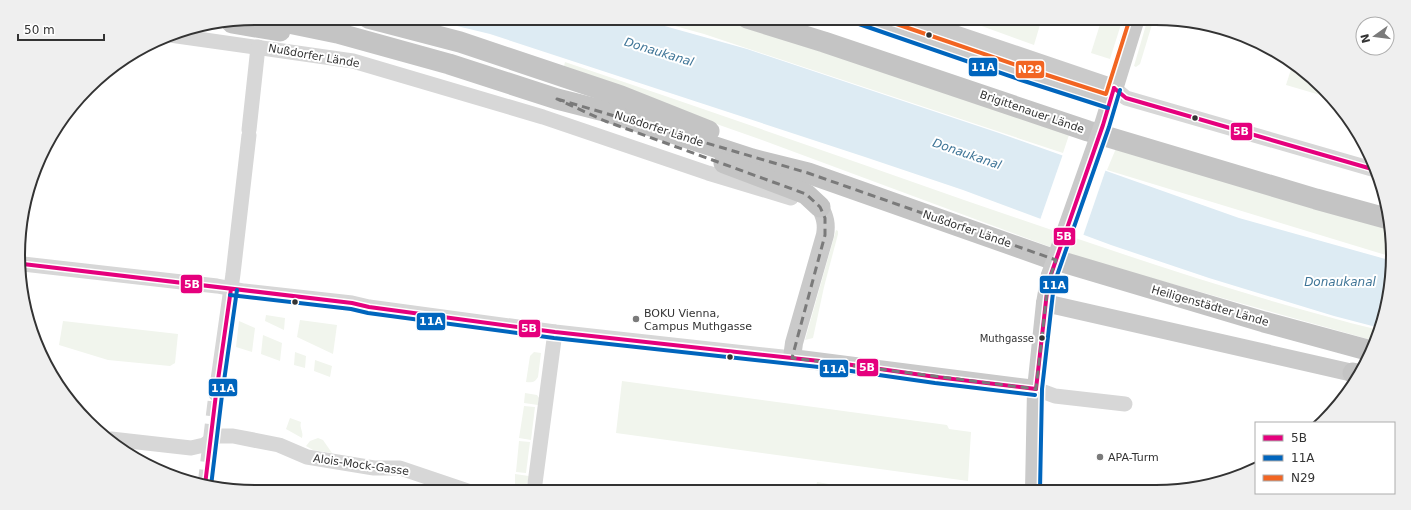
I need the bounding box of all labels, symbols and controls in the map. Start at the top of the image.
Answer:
scale bar [18,16,104,42]
north arrow [1355,16,1395,56]
text: 50 m [24,23,55,37]
unlabelled marker [924,30,934,40]
text: N [1358,32,1373,44]
water label: Donaukanal [623,35,696,69]
street label: Nußdorfer Lände [267,42,361,70]
line badge: 11A [968,57,998,77]
line badge: N29 [1015,60,1045,79]
text: 11A [971,61,995,74]
text: N29 [1018,63,1042,76]
street label: Brigittenauer Lände [978,88,1086,136]
street label: Nußdorfer Lände [613,109,705,150]
unlabelled marker [1190,113,1200,123]
line badge: 5B [1230,122,1253,141]
text: 5B [1233,125,1249,138]
water label: Donaukanal [931,136,1004,173]
street label: Nußdorfer Lände [921,208,1013,250]
line badge: 5B [1053,227,1076,246]
text: 5B [1056,230,1072,243]
line badge: 5B [180,274,203,294]
line badge: 11A [1039,275,1069,294]
water label: Donaukanal [1304,275,1377,289]
text: 5B [184,278,200,291]
text: 11A [1042,279,1066,292]
street label: Heiligenstädter Lände [1150,283,1270,329]
unlabelled marker [290,297,300,307]
place label: BOKU Vienna, Campus Muthgasse [644,307,752,333]
line badge: 11A [416,312,446,331]
marker: BOKU Vienna, Campus Muthgasse [631,314,641,324]
text: 11A [419,315,443,328]
line badge: 5B [518,319,541,338]
text: 5B [521,322,537,335]
place label: Muthgasse [980,333,1034,344]
marker: Muthgasse [1037,333,1047,343]
unlabelled marker [725,352,735,362]
line badge: 5B [856,358,879,377]
line badge: 11A [819,359,849,378]
text: 5B [859,361,875,374]
text: 11A [822,363,846,376]
line badge: 11A [208,378,238,397]
text: 11A [211,382,235,395]
legend [1255,422,1395,494]
text: 5B [1291,431,1307,445]
place label: APA-Turm [1108,451,1159,464]
text: 11A [1291,451,1315,465]
street label: Alois-Mock-Gasse [312,452,410,478]
marker: APA-Turm [1095,452,1105,462]
text: N29 [1291,471,1315,485]

